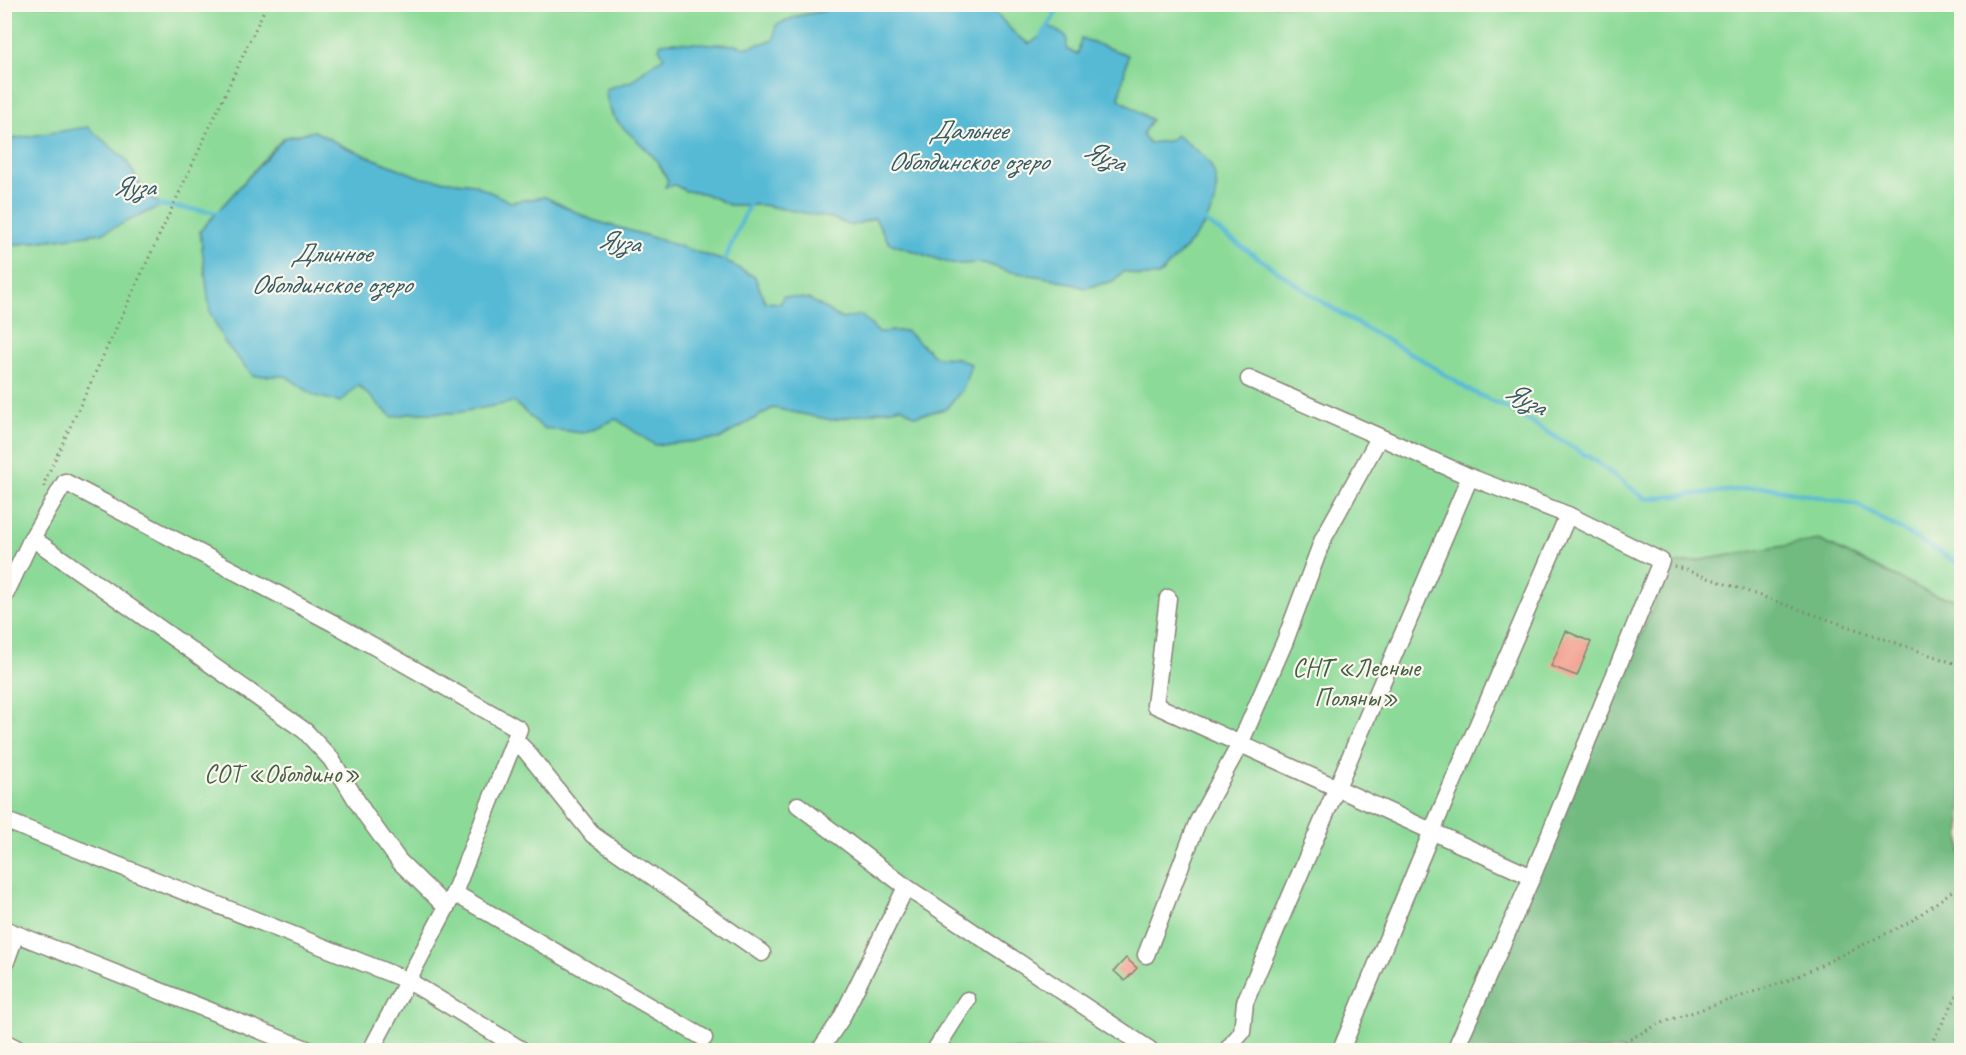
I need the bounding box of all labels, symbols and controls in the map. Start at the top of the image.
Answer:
water label: Дальнее Оболдинское озеро [888,113,1052,179]
water label: Яуза [1078,131,1133,181]
water label: Яуза [113,169,158,204]
water label: Яуза [596,222,644,262]
water label: Длинное Оболдинское озеро [251,236,415,302]
water label: Яуза [1499,373,1555,425]
park label: СНТ «Лесные Поляны» [1292,651,1422,714]
park label: СОТ «Оболдино» [204,757,360,790]

